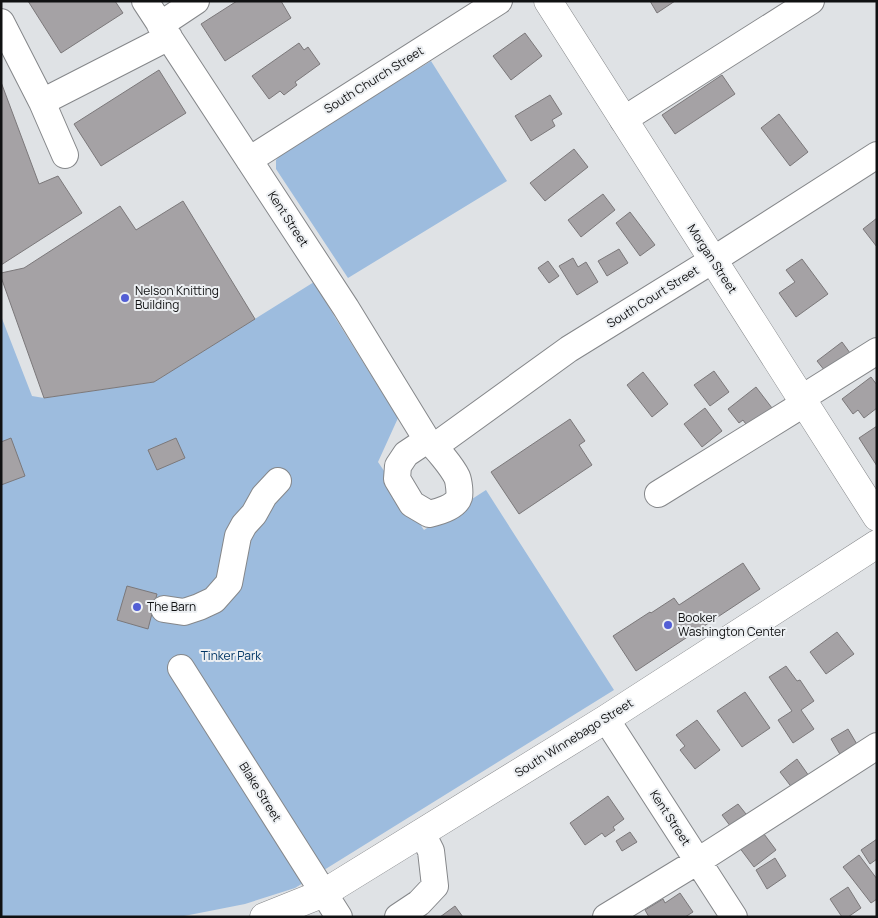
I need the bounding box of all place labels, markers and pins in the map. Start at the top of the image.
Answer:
place label: Nelson Knitting Building [135,282,219,313]
marker: Nelson Knitting Building [119,292,131,304]
place label: The Barn [147,598,196,615]
marker: The Barn [131,601,143,613]
place label: Booker Washington Center [678,609,786,640]
marker: Booker Washington Center [662,619,674,631]

